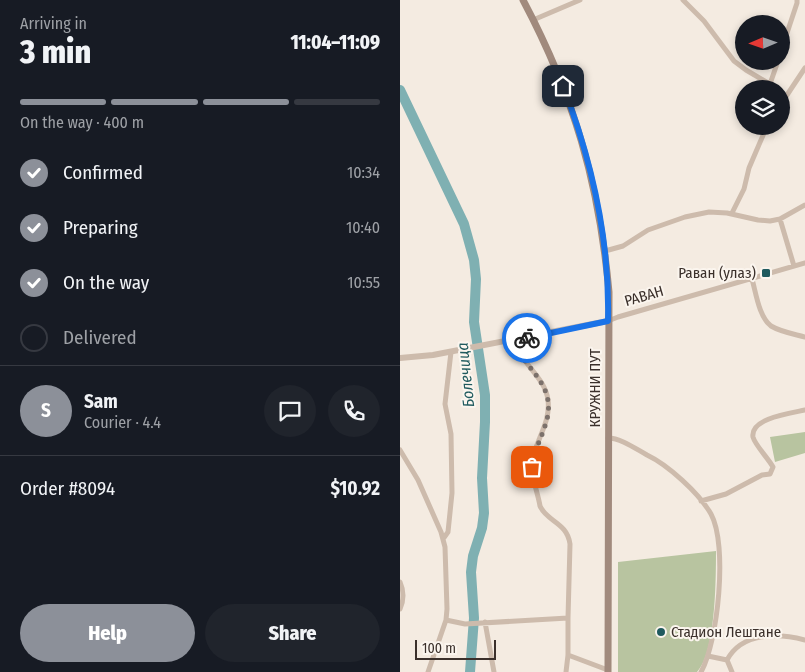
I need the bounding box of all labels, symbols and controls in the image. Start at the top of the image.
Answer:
text: Arriving in [20,14,87,33]
north arrow [735,15,790,70]
map controls [735,15,790,135]
text: 11:04–11:09 [290,31,380,54]
text: 3 min [20,33,91,71]
pin [542,65,584,107]
icon: home [549,72,577,100]
button: layers [735,80,790,135]
text: On the way · 400 m [20,113,144,132]
icon: check [20,159,48,187]
text: Confirmed [63,161,143,184]
text: 10:34 [347,163,380,182]
icon: check [20,214,48,242]
text: Preparing [63,216,138,239]
text: 10:40 [346,218,380,237]
place label: Раван (улаз) [678,264,756,282]
marker: Раван (улаз) [760,267,772,279]
icon: check [20,269,48,297]
text: On the way [63,271,149,294]
text: 10:55 [347,273,380,292]
street label: РАВАН [622,282,666,310]
courier [502,313,552,363]
icon: bike [513,324,541,352]
text: Delivered [63,326,137,349]
water label: Болечица [453,342,478,408]
street label: КРУЖНИ ПУТ [586,348,604,428]
button: chat [264,385,316,437]
button: phone [328,385,380,437]
text: Sam [84,390,118,413]
text: S [41,399,51,422]
text: Courier · 4.4 [84,413,161,432]
pin [511,446,553,488]
icon: bag [518,453,546,481]
text: Order #8094 [20,477,115,500]
text: $10.92 [331,477,380,500]
button: Help [20,604,195,662]
button: Share [205,604,380,662]
place label: Стадион Лештане [671,623,781,641]
marker: Стадион Лештане [655,626,667,638]
scale bar [415,637,496,660]
text: 100 m [422,640,456,657]

